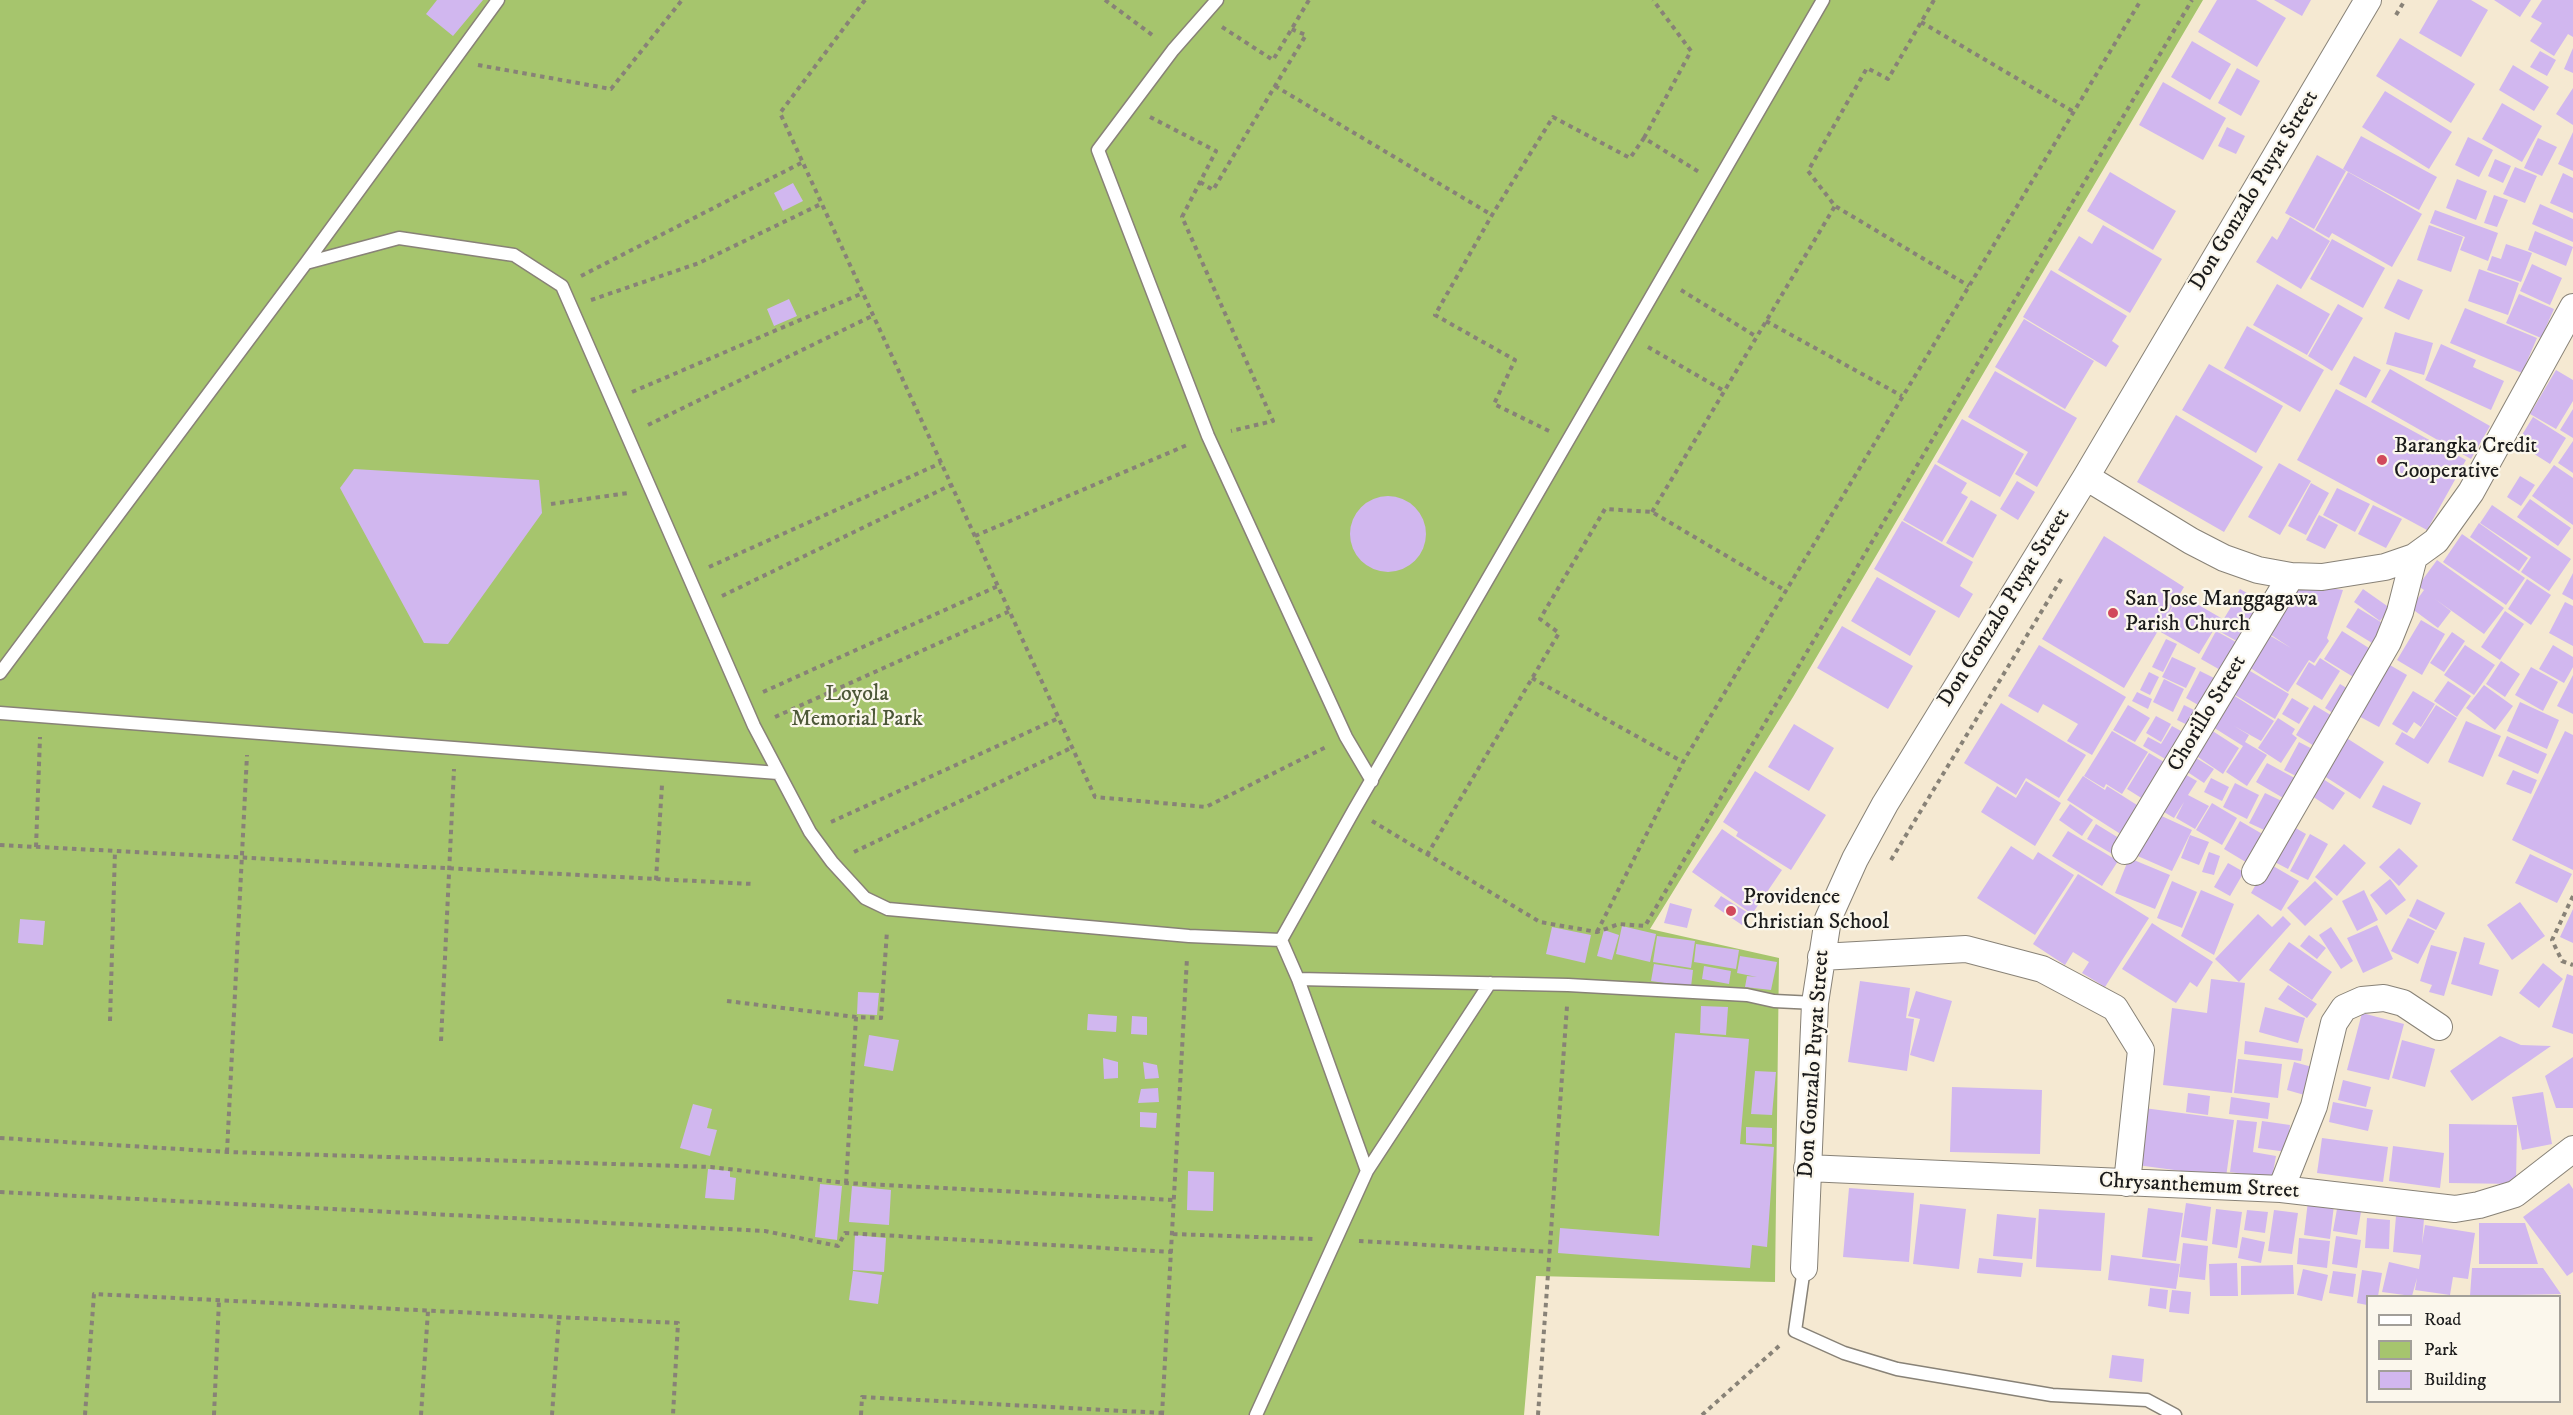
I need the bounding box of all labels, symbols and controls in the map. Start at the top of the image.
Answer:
street label: Don Gonzalo Puyat Street [2185,86,2325,296]
place label: Barangka Credit Cooperative [2394,434,2537,486]
marker: Barangka Credit Cooperative [2375,453,2389,467]
street label: Don Gonzalo Puyat Street [1933,504,2077,712]
place label: San Jose Manggagawa Parish Church [2125,587,2317,638]
marker: San Jose Manggagawa Parish Church [2106,606,2120,620]
street label: Chorillo Street [2163,651,2253,777]
park label: Loyola Memorial Park [791,682,923,734]
place label: Providence Christian School [1743,885,1889,936]
marker: Providence Christian School [1724,904,1738,918]
street label: Don Gonzalo Puyat Street [1794,949,1836,1179]
street label: Chrysanthemum Street [2098,1169,2300,1205]
legend [2366,1295,2561,1403]
text: Road [2424,1309,2461,1331]
text: Park [2424,1339,2458,1361]
text: Building [2424,1369,2486,1391]

